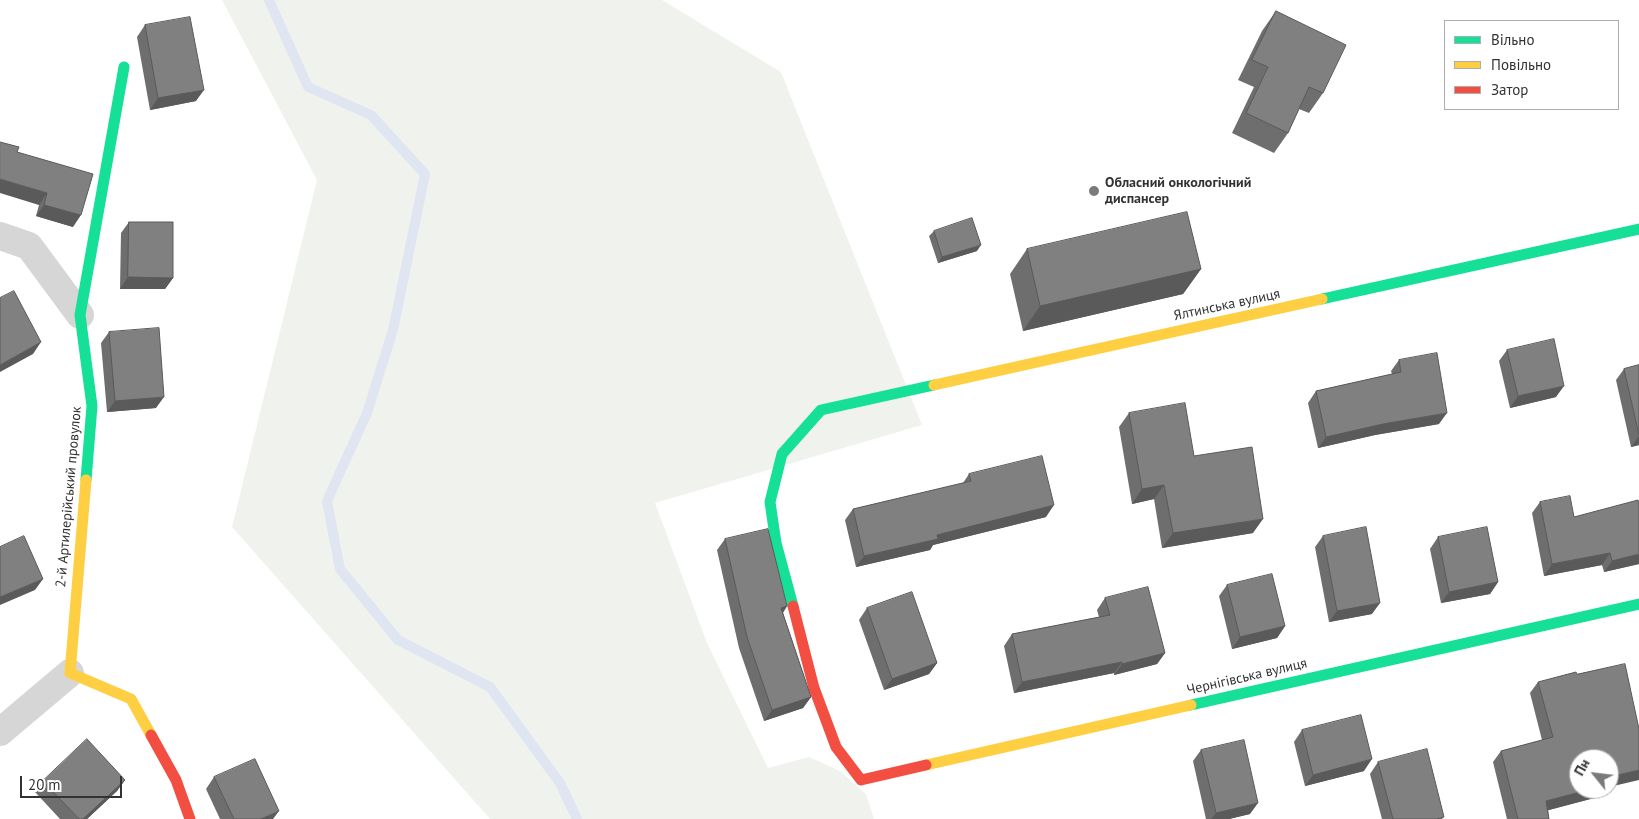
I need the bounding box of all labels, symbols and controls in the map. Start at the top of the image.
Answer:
legend [1444,20,1619,110]
text: Вільно [1491,30,1534,49]
text: Повільно [1491,55,1551,74]
text: Затор [1491,80,1528,99]
place label: Обласний онкологічний диспансер [1105,175,1251,208]
marker: Обласний онкологічний диспансер [1087,184,1101,198]
street label: Ялтинська вулиця [1172,286,1282,324]
street label: 2-й Артилерійський провулок [53,406,85,588]
street label: Чернігівська вулиця [1185,655,1309,699]
north arrow [1569,749,1619,799]
text: Пн [1570,756,1594,779]
scale bar [22,766,125,798]
text: 20 m [28,775,61,794]

